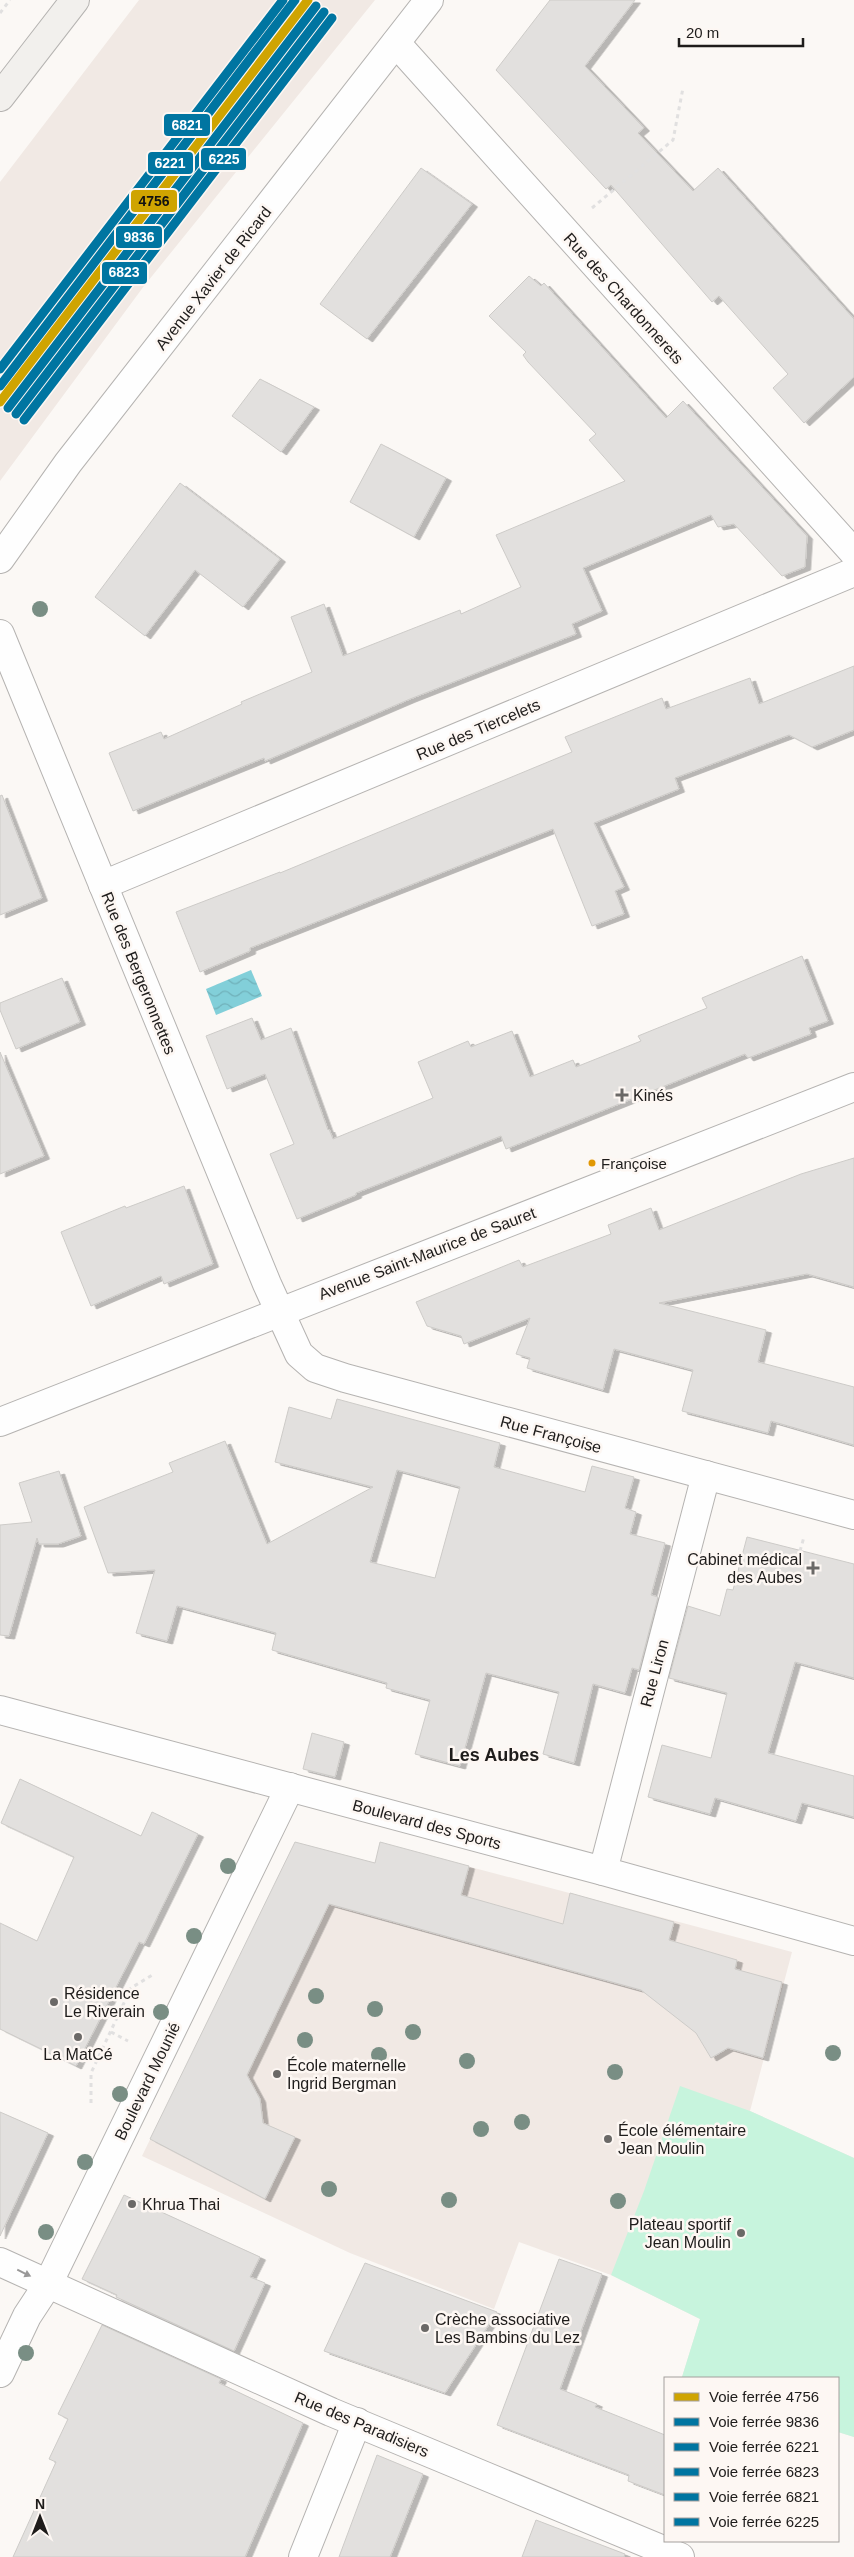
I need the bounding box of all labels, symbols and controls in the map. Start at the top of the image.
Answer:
scale bar [679,15,803,47]
text: 20 m [686,24,719,41]
line badge: 6821 [163,113,211,137]
text: 6821 [171,117,203,133]
line badge: 6225 [200,147,247,171]
line badge: 6221 [147,151,194,175]
text: 6225 [208,151,240,167]
text: 6221 [154,155,186,171]
line badge: 4756 [130,189,178,213]
text: 4756 [138,193,170,209]
street label: Avenue Xavier de Ricard [152,203,274,353]
line badge: 9836 [115,225,163,249]
text: 9836 [123,229,155,245]
street label: Rue des Chardonnerets [560,230,687,367]
line badge: 6823 [101,261,148,285]
text: 6823 [108,264,140,280]
street label: Rue des Tiercelets [414,696,543,763]
street label: Rue des Bergeronnettes [98,890,179,1057]
place label: Kinés [633,1087,673,1104]
marker: Kinés [615,1088,629,1102]
place label: Françoise [601,1155,667,1172]
marker: Françoise [587,1158,597,1168]
street label: Avenue Saint-Maurice de Sauret [316,1204,539,1303]
street label: Rue Françoise [498,1413,603,1456]
place label: Cabinet médical des Aubes [687,1551,802,1586]
marker: Cabinet médical des Aubes [806,1561,820,1575]
street label: Rue Liron [637,1637,672,1709]
district label: Les Aubes [449,1745,539,1765]
street label: Boulevard des Sports [351,1796,503,1852]
place label: Résidence Le Riverain [64,1985,145,2020]
marker: Résidence Le Riverain [48,1996,60,2008]
street label: Boulevard Mounié [112,2019,183,2143]
marker: La MatCé [72,2031,84,2043]
place label: La MatCé [43,2046,113,2063]
place label: École maternelle Ingrid Bergman [287,2056,406,2092]
marker: École maternelle Ingrid Bergman [271,2068,283,2080]
place label: École élémentaire Jean Moulin [618,2121,746,2157]
marker: École élémentaire Jean Moulin [602,2133,614,2145]
place label: Khrua Thai [142,2196,220,2213]
marker: Khrua Thai [126,2198,138,2210]
place label: Plateau sportif Jean Moulin [629,2216,732,2251]
marker: Plateau sportif Jean Moulin [735,2227,747,2239]
one-way arrow [17,2269,31,2277]
place label: Crèche associative Les Bambins du Lez [435,2311,580,2346]
marker: Crèche associative Les Bambins du Lez [419,2322,431,2334]
legend [664,2377,839,2542]
street label: Rue des Paradisiers [292,2388,431,2460]
text: Voie ferrée 4756 [709,2388,819,2405]
text: Voie ferrée 9836 [709,2413,819,2430]
text: Voie ferrée 6221 [709,2438,819,2455]
text: Voie ferrée 6823 [709,2463,819,2480]
text: Voie ferrée 6821 [709,2488,819,2505]
north arrow [15,2492,65,2542]
text: N [35,2496,45,2512]
text: Voie ferrée 6225 [709,2513,819,2530]

